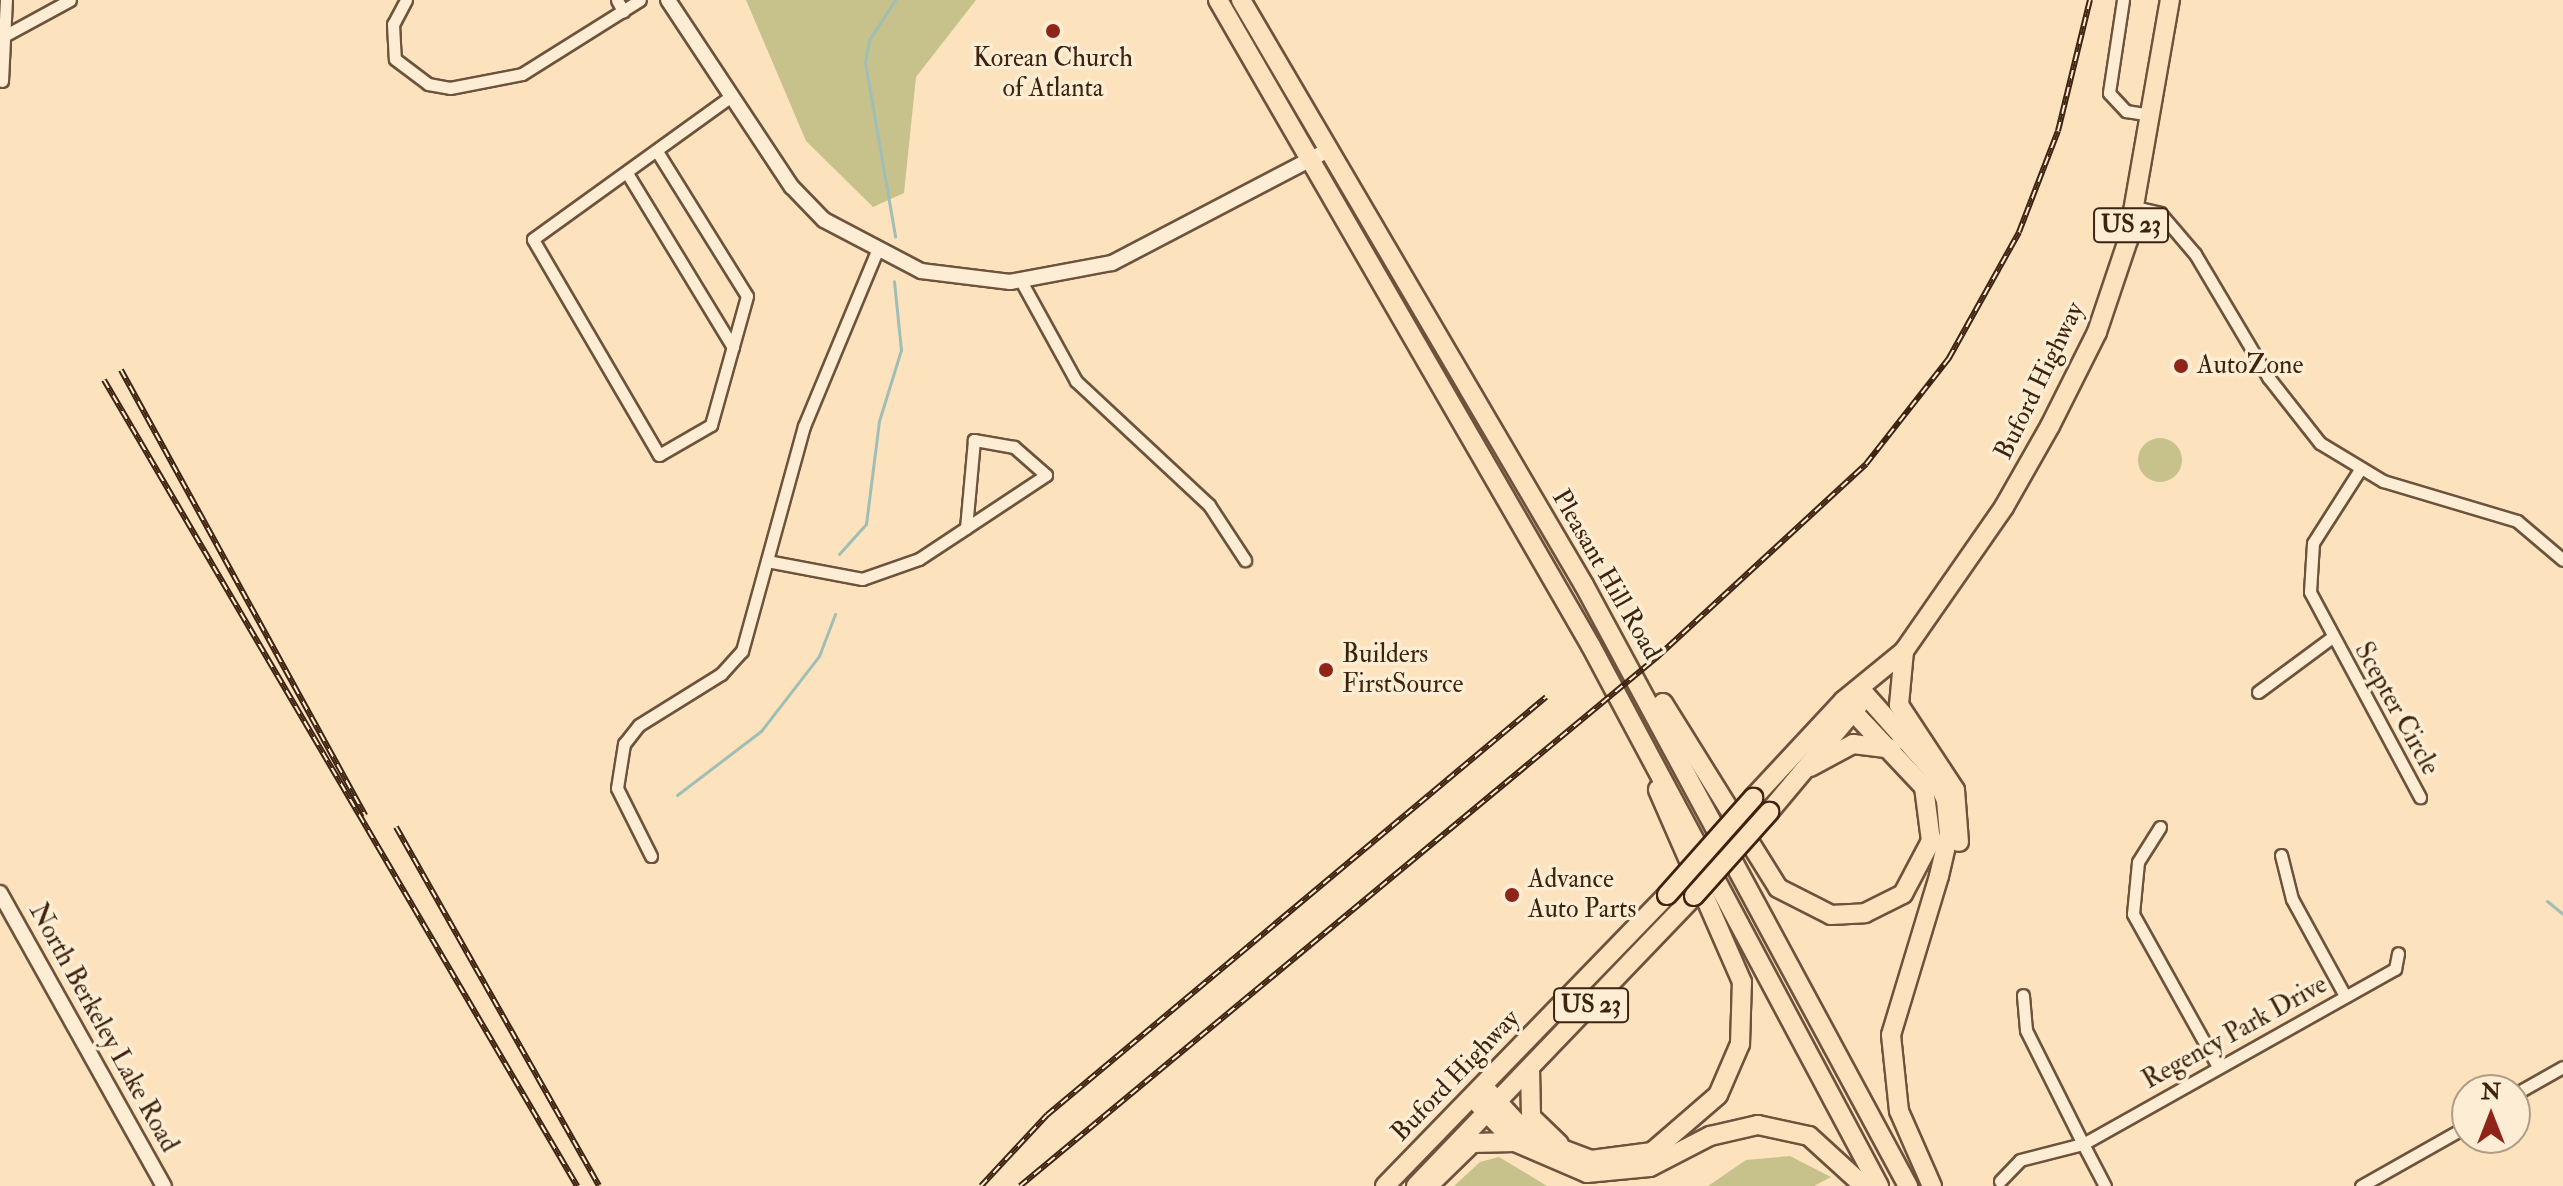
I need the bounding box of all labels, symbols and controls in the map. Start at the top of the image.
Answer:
marker: Korean Church of Atlanta [1044,22,1062,40]
place label: Korean Church of Atlanta [973,43,1133,104]
road number: US 23 [2093,205,2169,245]
street label: Buford Highway [1988,297,2092,465]
place label: AutoZone [2197,350,2303,382]
marker: AutoZone [2172,357,2190,375]
street label: Pleasant Hill Road [1545,484,1667,666]
street label: Scepter Circle [2347,637,2445,781]
place label: Builders FirstSource [1342,639,1463,700]
marker: Builders FirstSource [1317,661,1335,679]
place label: Advance Auto Parts [1528,864,1636,926]
marker: Advance Auto Parts [1503,886,1521,904]
street label: North Berkeley Lake Road [22,898,184,1158]
street label: Regency Park Drive [2137,969,2333,1097]
road number: US 23 [1553,985,1629,1025]
street label: Buford Highway [1385,1004,1527,1148]
north arrow [2451,1074,2531,1154]
text: N [2481,1078,2501,1106]

